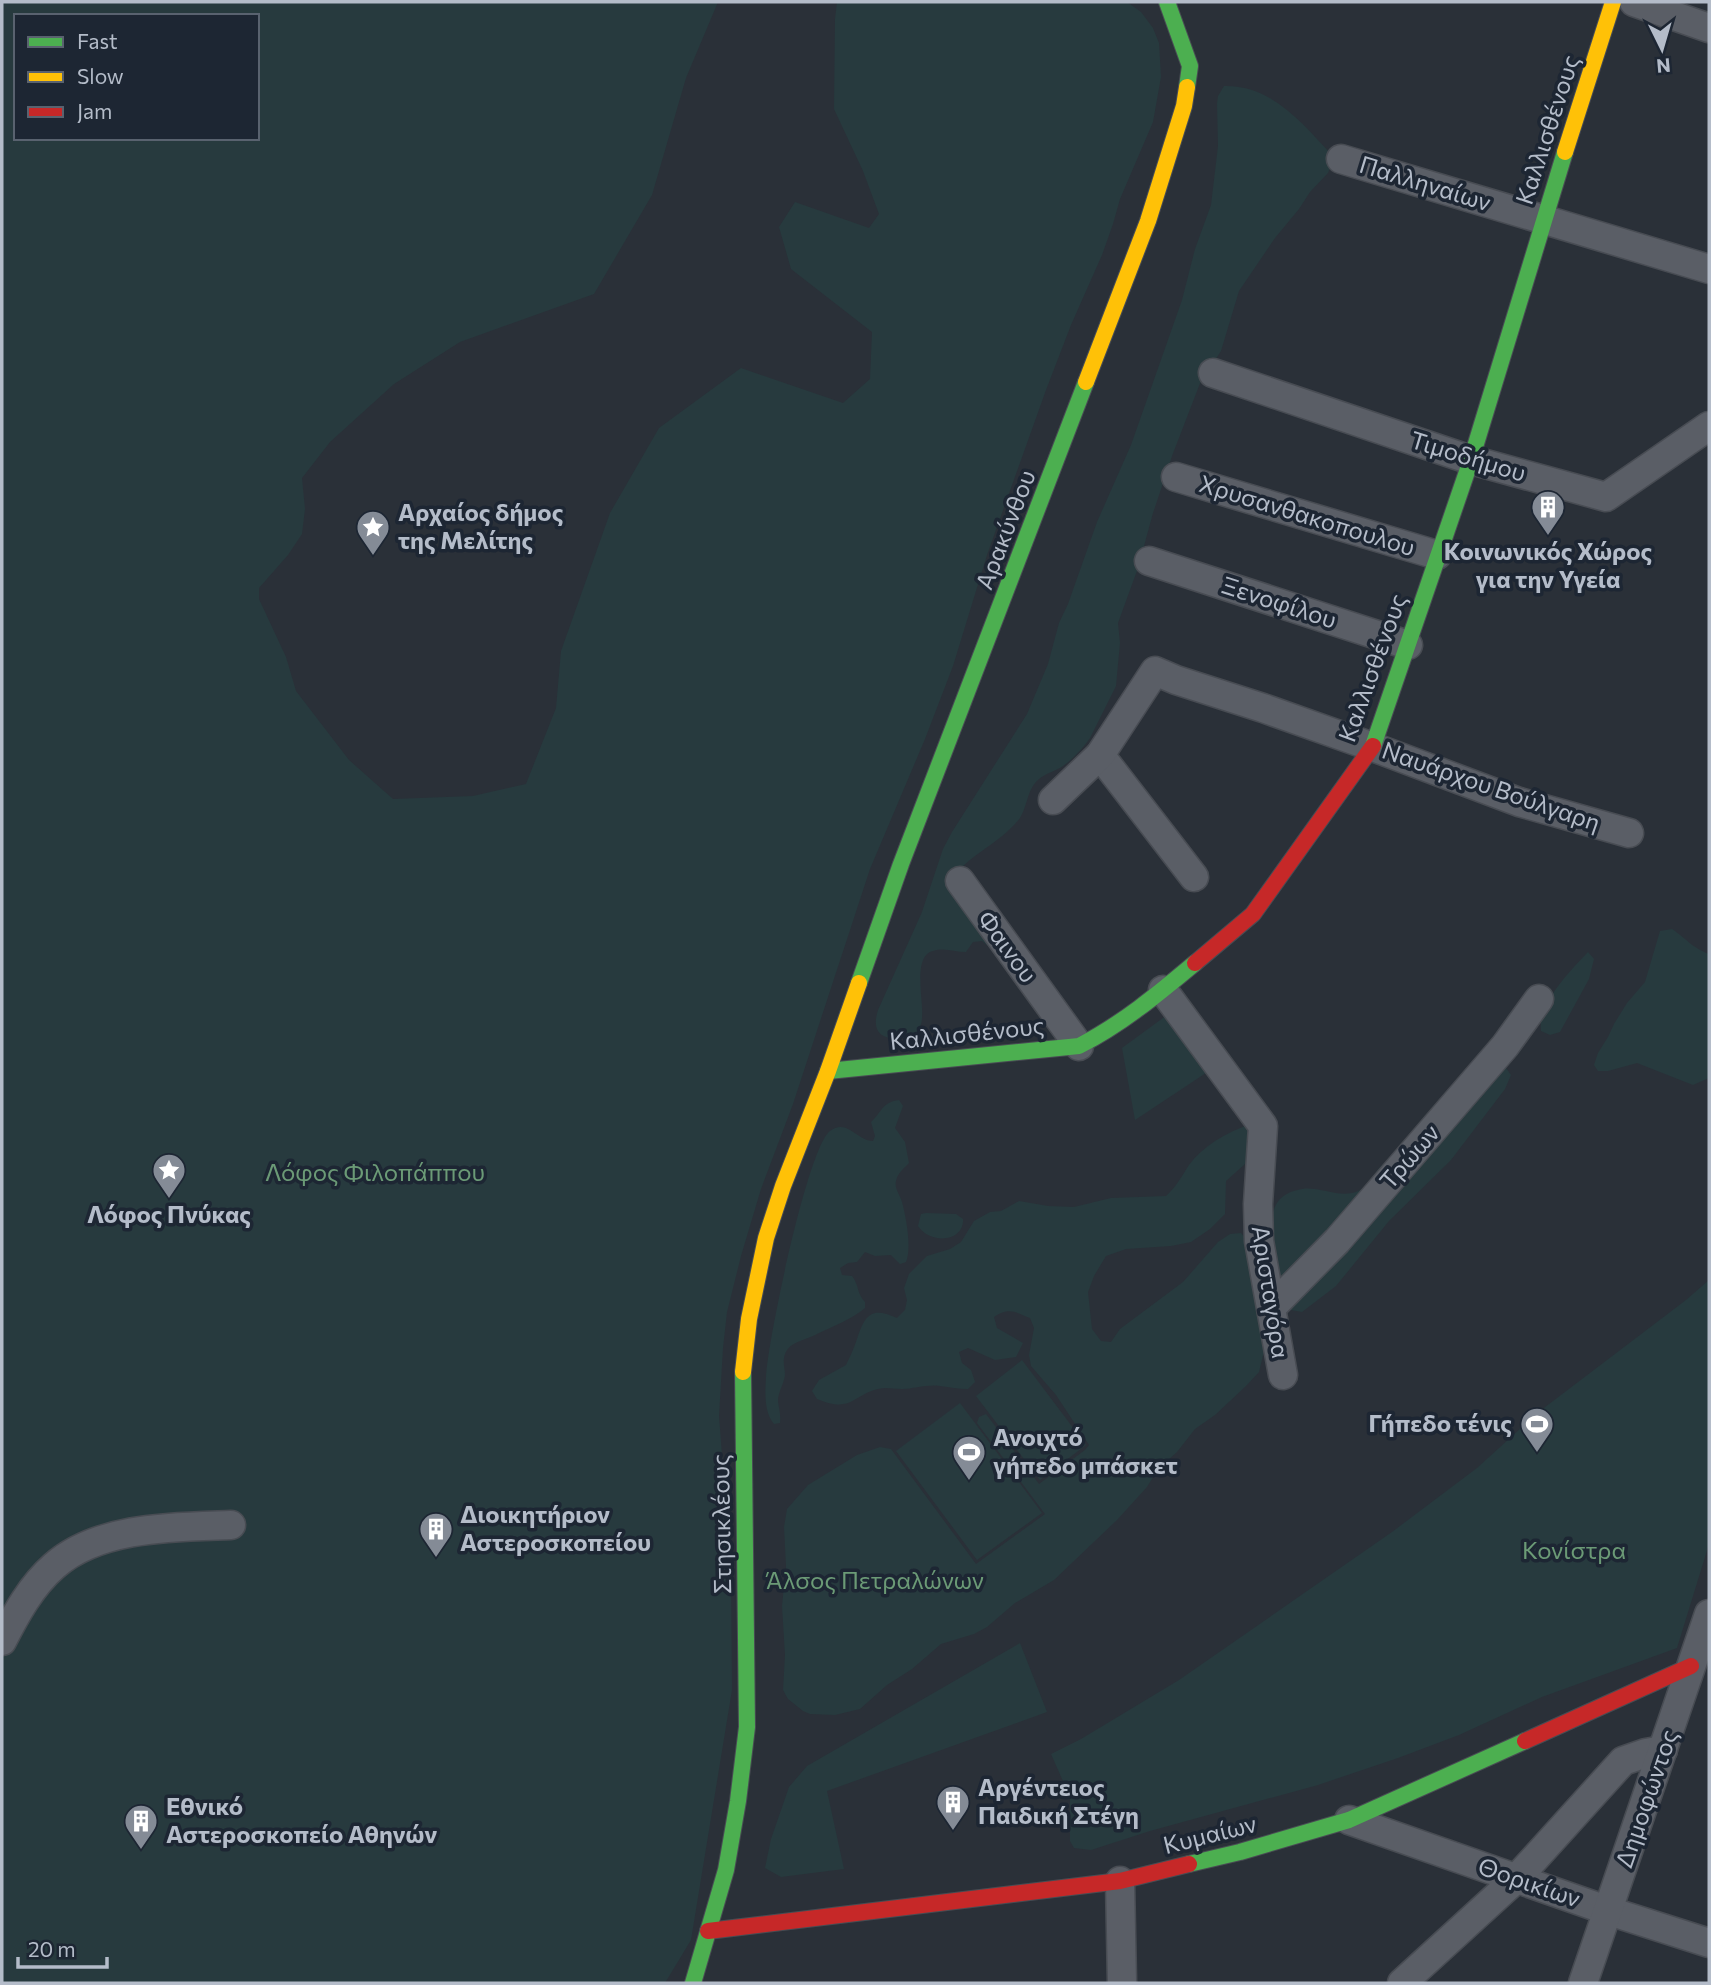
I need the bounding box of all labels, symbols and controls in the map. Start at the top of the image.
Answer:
legend [14,14,259,140]
north arrow [1627,14,1697,84]
text: Fast [77,28,118,53]
street label: Καλλισθένους [1509,51,1584,208]
text: N [1655,54,1672,79]
text: Slow [77,63,124,88]
text: Jam [77,98,112,123]
street label: Παλληναίων [1356,149,1495,216]
street label: Τιμοδήμου [1407,424,1530,487]
street label: Αρακύνθου [969,466,1041,593]
street label: Χρυσανθακοπουλου [1196,468,1419,561]
building icon: Κοινωνικός Χώρος για την Υγεία [1529,488,1567,537]
place label: Αρχαίος δήμος της Μελίτης [398,497,563,554]
place icon: Αρχαίος δήμος της Μελίτης [354,508,392,557]
place label: Κοινωνικός Χώρος για την Υγεία [1444,536,1652,593]
street label: Ξενοφίλου [1219,569,1340,634]
street label: Καλλισθένους [1331,590,1412,745]
street label: Ναυάρχου Βούλγαρη [1379,735,1604,837]
street label: Φαινου [973,905,1044,988]
street label: Καλλισθένους [888,1010,1046,1055]
street label: Τρώων [1373,1118,1445,1194]
place icon: Λόφος Πνύκας [150,1151,188,1200]
park label: Λόφος Φιλοπάππου [265,1157,485,1186]
place label: Λόφος Πνύκας [87,1199,251,1228]
street label: Αρισταγόρα [1247,1223,1296,1360]
sports icon: Γήπεδο τένις [1518,1405,1556,1454]
place label: Γήπεδο τένις [1368,1408,1512,1437]
place label: Ανοιχτό γήπεδο μπάσκετ [993,1422,1178,1479]
sports icon: Ανοιχτό γήπεδο μπάσκετ [950,1433,988,1482]
street label: Στησικλέους [705,1454,736,1594]
place label: Διοικητήριον Αστεροσκοπείου [460,1499,651,1556]
building icon: Διοικητήριον Αστεροσκοπείου [417,1510,455,1559]
park label: Κονίστρα [1522,1535,1626,1564]
park label: Άλσος Πετραλώνων [765,1565,984,1594]
street label: Δημοφώντος [1608,1726,1683,1871]
place label: Αργέντειος Παιδική Στέγη [978,1772,1139,1829]
building icon: Αργέντειος Παιδική Στέγη [934,1783,972,1832]
place label: Εθνικό Αστεροσκοπείο Αθηνών [166,1791,437,1848]
building icon: Εθνικό Αστεροσκοπείο Αθηνών [122,1802,160,1851]
street label: Κυμαίων [1160,1808,1259,1859]
street label: Θορικίων [1475,1851,1584,1913]
scale bar [18,1926,107,1970]
text: 20 m [28,1936,76,1961]

